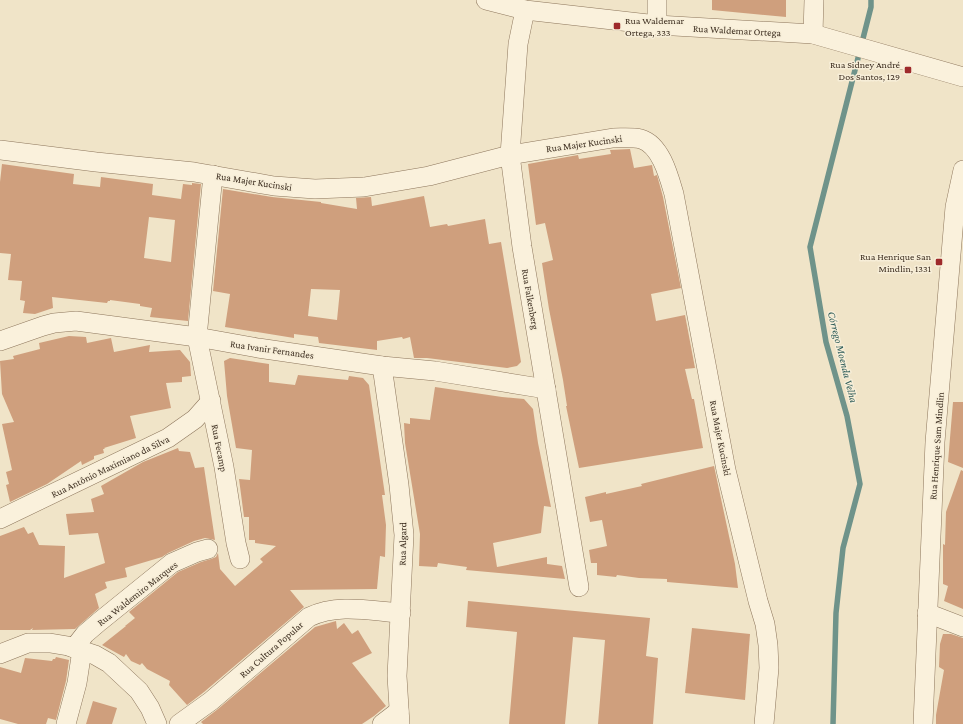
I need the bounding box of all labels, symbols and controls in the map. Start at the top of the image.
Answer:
place label: Rua Waldemar Ortega, 333 [625,15,685,38]
marker: Rua Waldemar Ortega, 333 [612,21,622,31]
street label: Rua Waldemar Ortega [693,23,782,38]
place label: Rua Sidney André Dos Santos, 129 [830,59,901,82]
marker: Rua Sidney André Dos Santos, 129 [903,65,913,75]
street label: Rua Majer Kucinski [545,133,623,155]
street label: Rua Majer Kucinski [215,170,293,194]
place label: Rua Henrique San Mindlin, 1331 [860,251,932,274]
marker: Rua Henrique San Mindlin, 1331 [934,257,944,267]
street label: Rua Falkenberg [520,268,541,330]
water label: Córrego Moenda Velha [825,310,860,404]
street label: Rua Ivanir Fernandes [229,338,315,361]
street label: Rua Henrique Sam Mindlin [927,391,946,500]
street label: Rua Majer Kucinski [707,399,733,477]
street label: Rua Fecamp [209,423,230,473]
street label: Rua Antônio Maximiano da Silva [49,433,171,500]
street label: Rua Algard [397,521,408,566]
street label: Rua Waldemiro Marques [95,559,180,628]
street label: Rua Cultura Popular [237,618,306,680]

